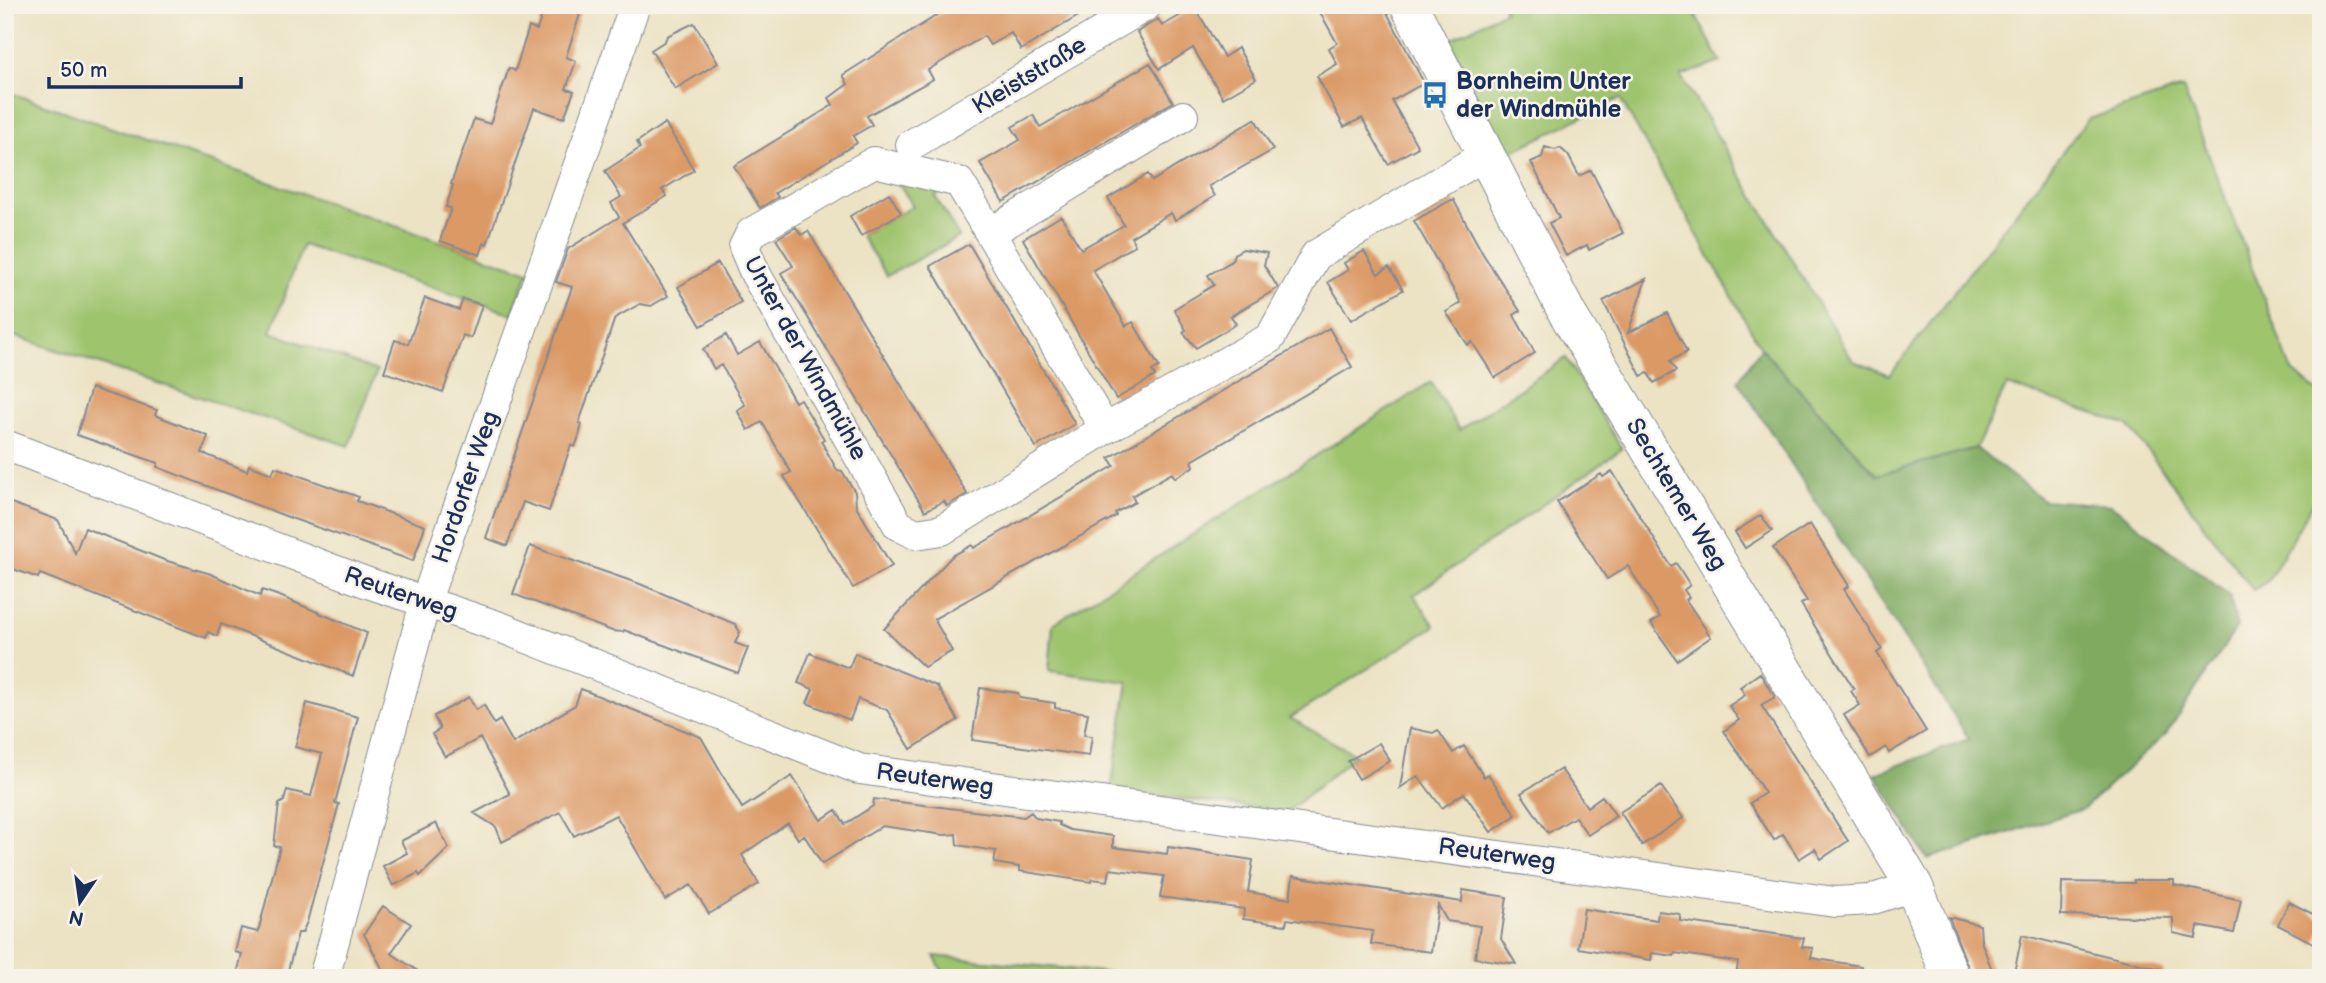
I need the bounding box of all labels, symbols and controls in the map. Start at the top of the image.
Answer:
street label: Kleiststraße [967,30,1092,121]
scale bar [49,46,242,90]
text: 50 m [60,58,107,83]
place label: Bornheim Unter der Windmühle [1456,67,1631,124]
bus stop icon: Bornheim Unter der Windmühle [1420,80,1450,110]
street label: Unter der Windmühle [737,251,874,465]
street label: Hordorfer Weg [426,407,505,567]
street label: Sechtemer Weg [1620,413,1733,576]
street label: Reuterweg [340,561,461,626]
street label: Reuterweg [874,757,995,802]
street label: Reuterweg [1436,832,1557,877]
north arrow [46,867,116,937]
text: N [67,904,86,930]

